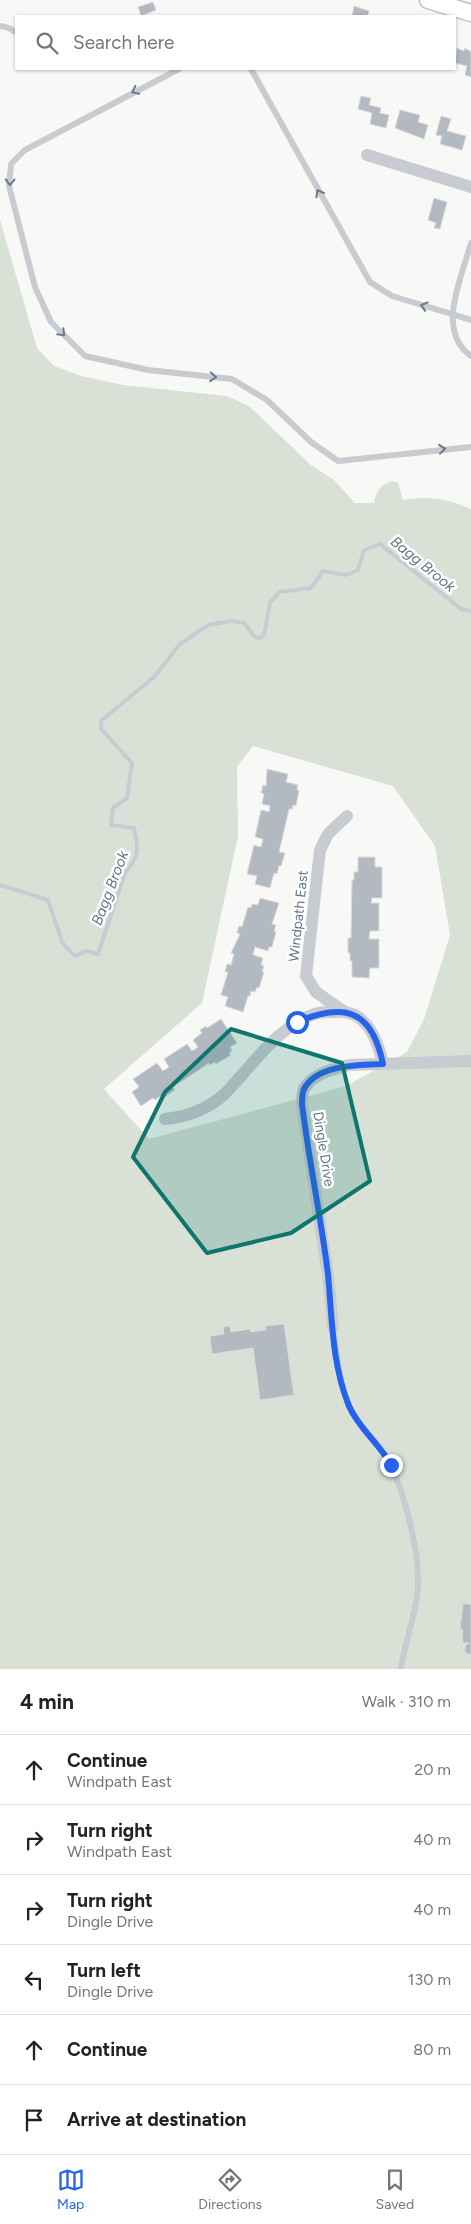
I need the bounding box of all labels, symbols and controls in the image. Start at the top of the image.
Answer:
search box [15,15,456,70]
icon: search [33,29,61,57]
text: Search here [73,31,175,54]
one-way arrow [131,85,140,95]
one-way arrow [5,178,15,186]
one-way arrow [316,190,326,199]
one-way arrow [421,301,429,311]
one-way arrow [56,327,65,336]
one-way arrow [209,371,217,382]
one-way arrow [439,444,447,455]
water label: Bagg Brook [387,532,460,596]
water label: Bagg Brook [88,848,133,928]
street label: Windpath East [285,869,312,963]
route start [286,1011,309,1034]
street label: Dingle Drive [309,1110,338,1188]
route end [380,1454,403,1477]
text: 4 min [20,1689,74,1714]
text: Walk · 310 m [362,1692,451,1711]
text: Continue [67,1749,147,1772]
icon: ahead [20,1756,48,1784]
text: 20 m [414,1760,451,1779]
text: Windpath East [67,1772,172,1791]
text: Turn right [67,1819,153,1842]
icon: right [20,1826,48,1854]
text: 40 m [413,1830,451,1849]
text: Windpath East [67,1842,172,1861]
text: Turn right [67,1889,153,1912]
icon: right [20,1896,48,1924]
text: 40 m [413,1900,451,1919]
text: Dingle Drive [67,1912,153,1931]
text: Turn left [67,1959,141,1982]
icon: left [20,1966,48,1994]
text: 130 m [408,1970,451,1989]
text: Dingle Drive [67,1982,153,2001]
icon: ahead [20,2036,48,2064]
text: Continue [67,2038,147,2061]
text: 80 m [413,2040,451,2059]
icon: arrive [20,2106,48,2134]
text: Arrive at destination [67,2108,246,2131]
tab: Map [57,2166,85,2213]
tab: Directions [198,2166,262,2213]
tab: Saved [376,2166,414,2213]

